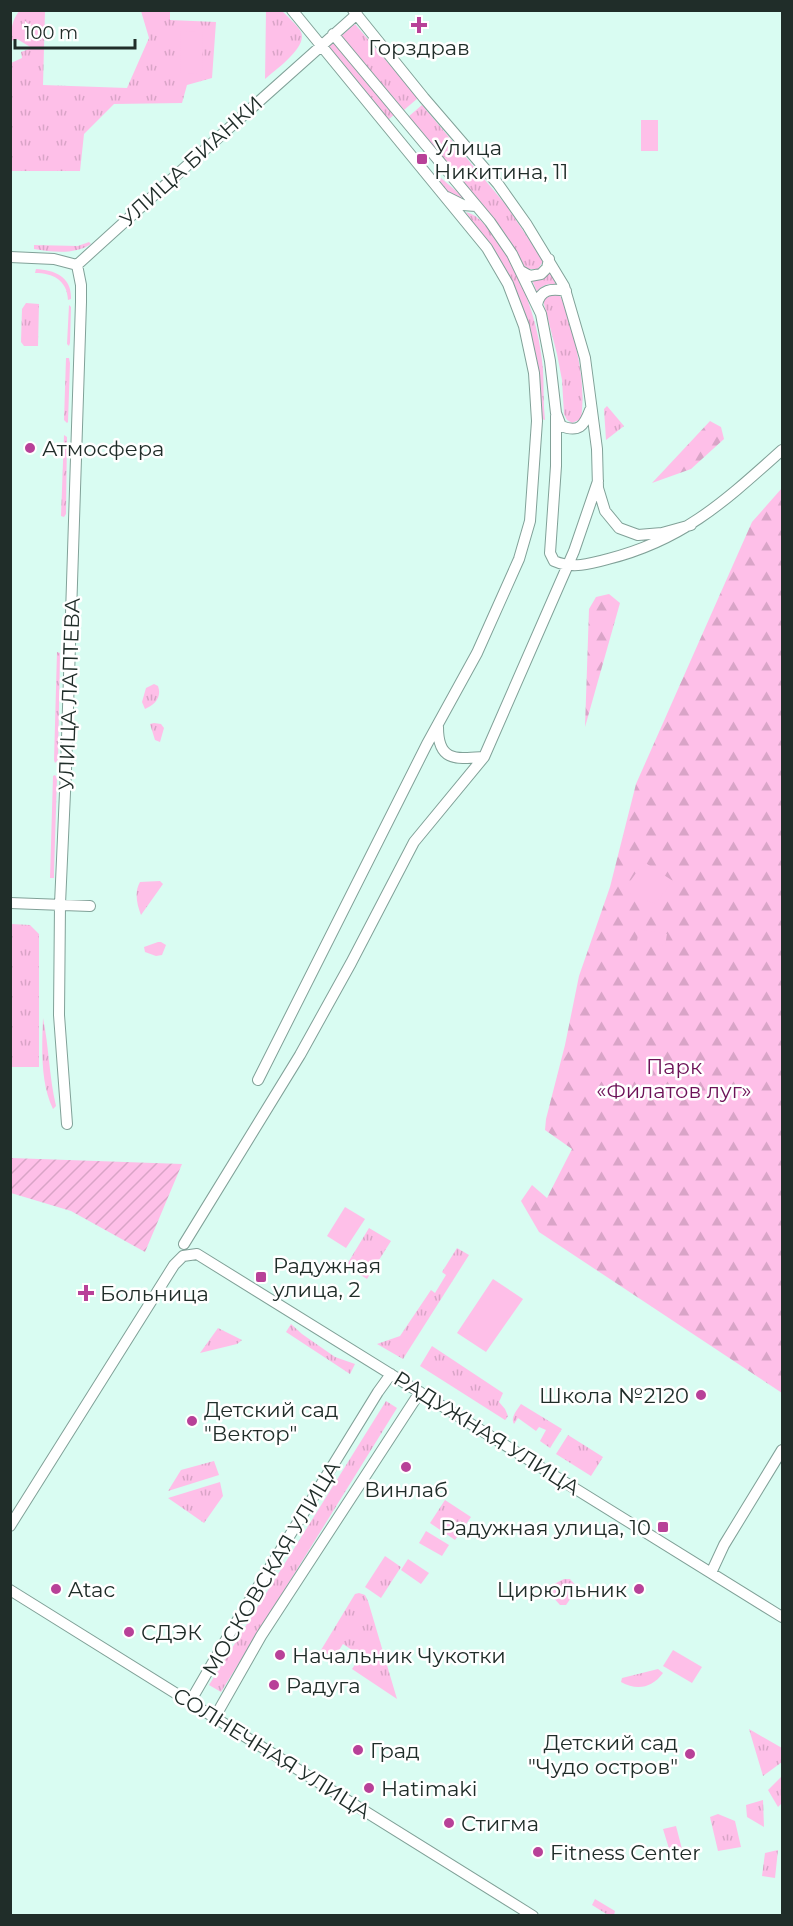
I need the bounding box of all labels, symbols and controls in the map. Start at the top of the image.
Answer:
scale bar [15,12,135,50]
marker: Горздрав [412,18,426,32]
text: 100 m [24,22,78,44]
place label: Горздрав [368,35,470,60]
street label: УЛИЦА БИАНКИ [115,90,267,232]
place label: Улица Никитина, 11 [434,135,568,184]
marker: Улица Никитина, 11 [415,152,429,166]
place label: Атмосфера [42,436,164,461]
marker: Атмосфера [23,441,37,455]
street label: УЛИЦА ЛАПТЕВА [53,597,85,791]
park label: Парк «Филатов луг» [596,1054,752,1103]
place label: Радужная улица, 2 [272,1253,381,1302]
marker: Радужная улица, 2 [254,1270,268,1284]
place label: Больница [100,1281,209,1306]
marker: Больница [77,1284,95,1302]
street label: РАДУЖНАЯ УЛИЦА [389,1366,585,1501]
place label: Школа №2120 [539,1383,689,1408]
marker: Школа №2120 [694,1388,708,1402]
place label: Детский сад "Вектор" [204,1397,338,1446]
marker: Детский сад "Вектор" [185,1414,199,1428]
street label: МОСКОВСКАЯ УЛИЦА [197,1456,345,1680]
marker: Винлаб [399,1460,413,1474]
place label: Винлаб [364,1477,448,1502]
place label: Радужная улица, 10 [440,1515,651,1540]
marker: Радужная улица, 10 [656,1520,670,1534]
place label: Atac [68,1577,115,1602]
place label: Цирюльник [497,1577,627,1602]
marker: Atac [49,1582,63,1596]
marker: Цирюльник [632,1582,646,1596]
place label: СДЭК [141,1620,202,1645]
marker: СДЭК [122,1625,136,1639]
place label: Начальник Чукотки [292,1643,506,1668]
marker: Начальник Чукотки [273,1648,287,1662]
place label: Радуга [286,1673,360,1698]
marker: Радуга [267,1678,281,1692]
street label: СОЛНЕЧНАЯ УЛИЦА [169,1682,376,1824]
place label: Детский сад "Чудо остров" [528,1730,678,1779]
place label: Град [370,1738,420,1763]
marker: Град [351,1743,365,1757]
marker: Детский сад "Чудо остров" [683,1747,697,1761]
place label: Hatimaki [381,1776,478,1801]
marker: Hatimaki [362,1781,376,1795]
place label: Стигма [461,1811,539,1836]
marker: Стигма [442,1816,456,1830]
place label: Fitness Center [550,1840,701,1865]
marker: Fitness Center [531,1845,545,1859]

